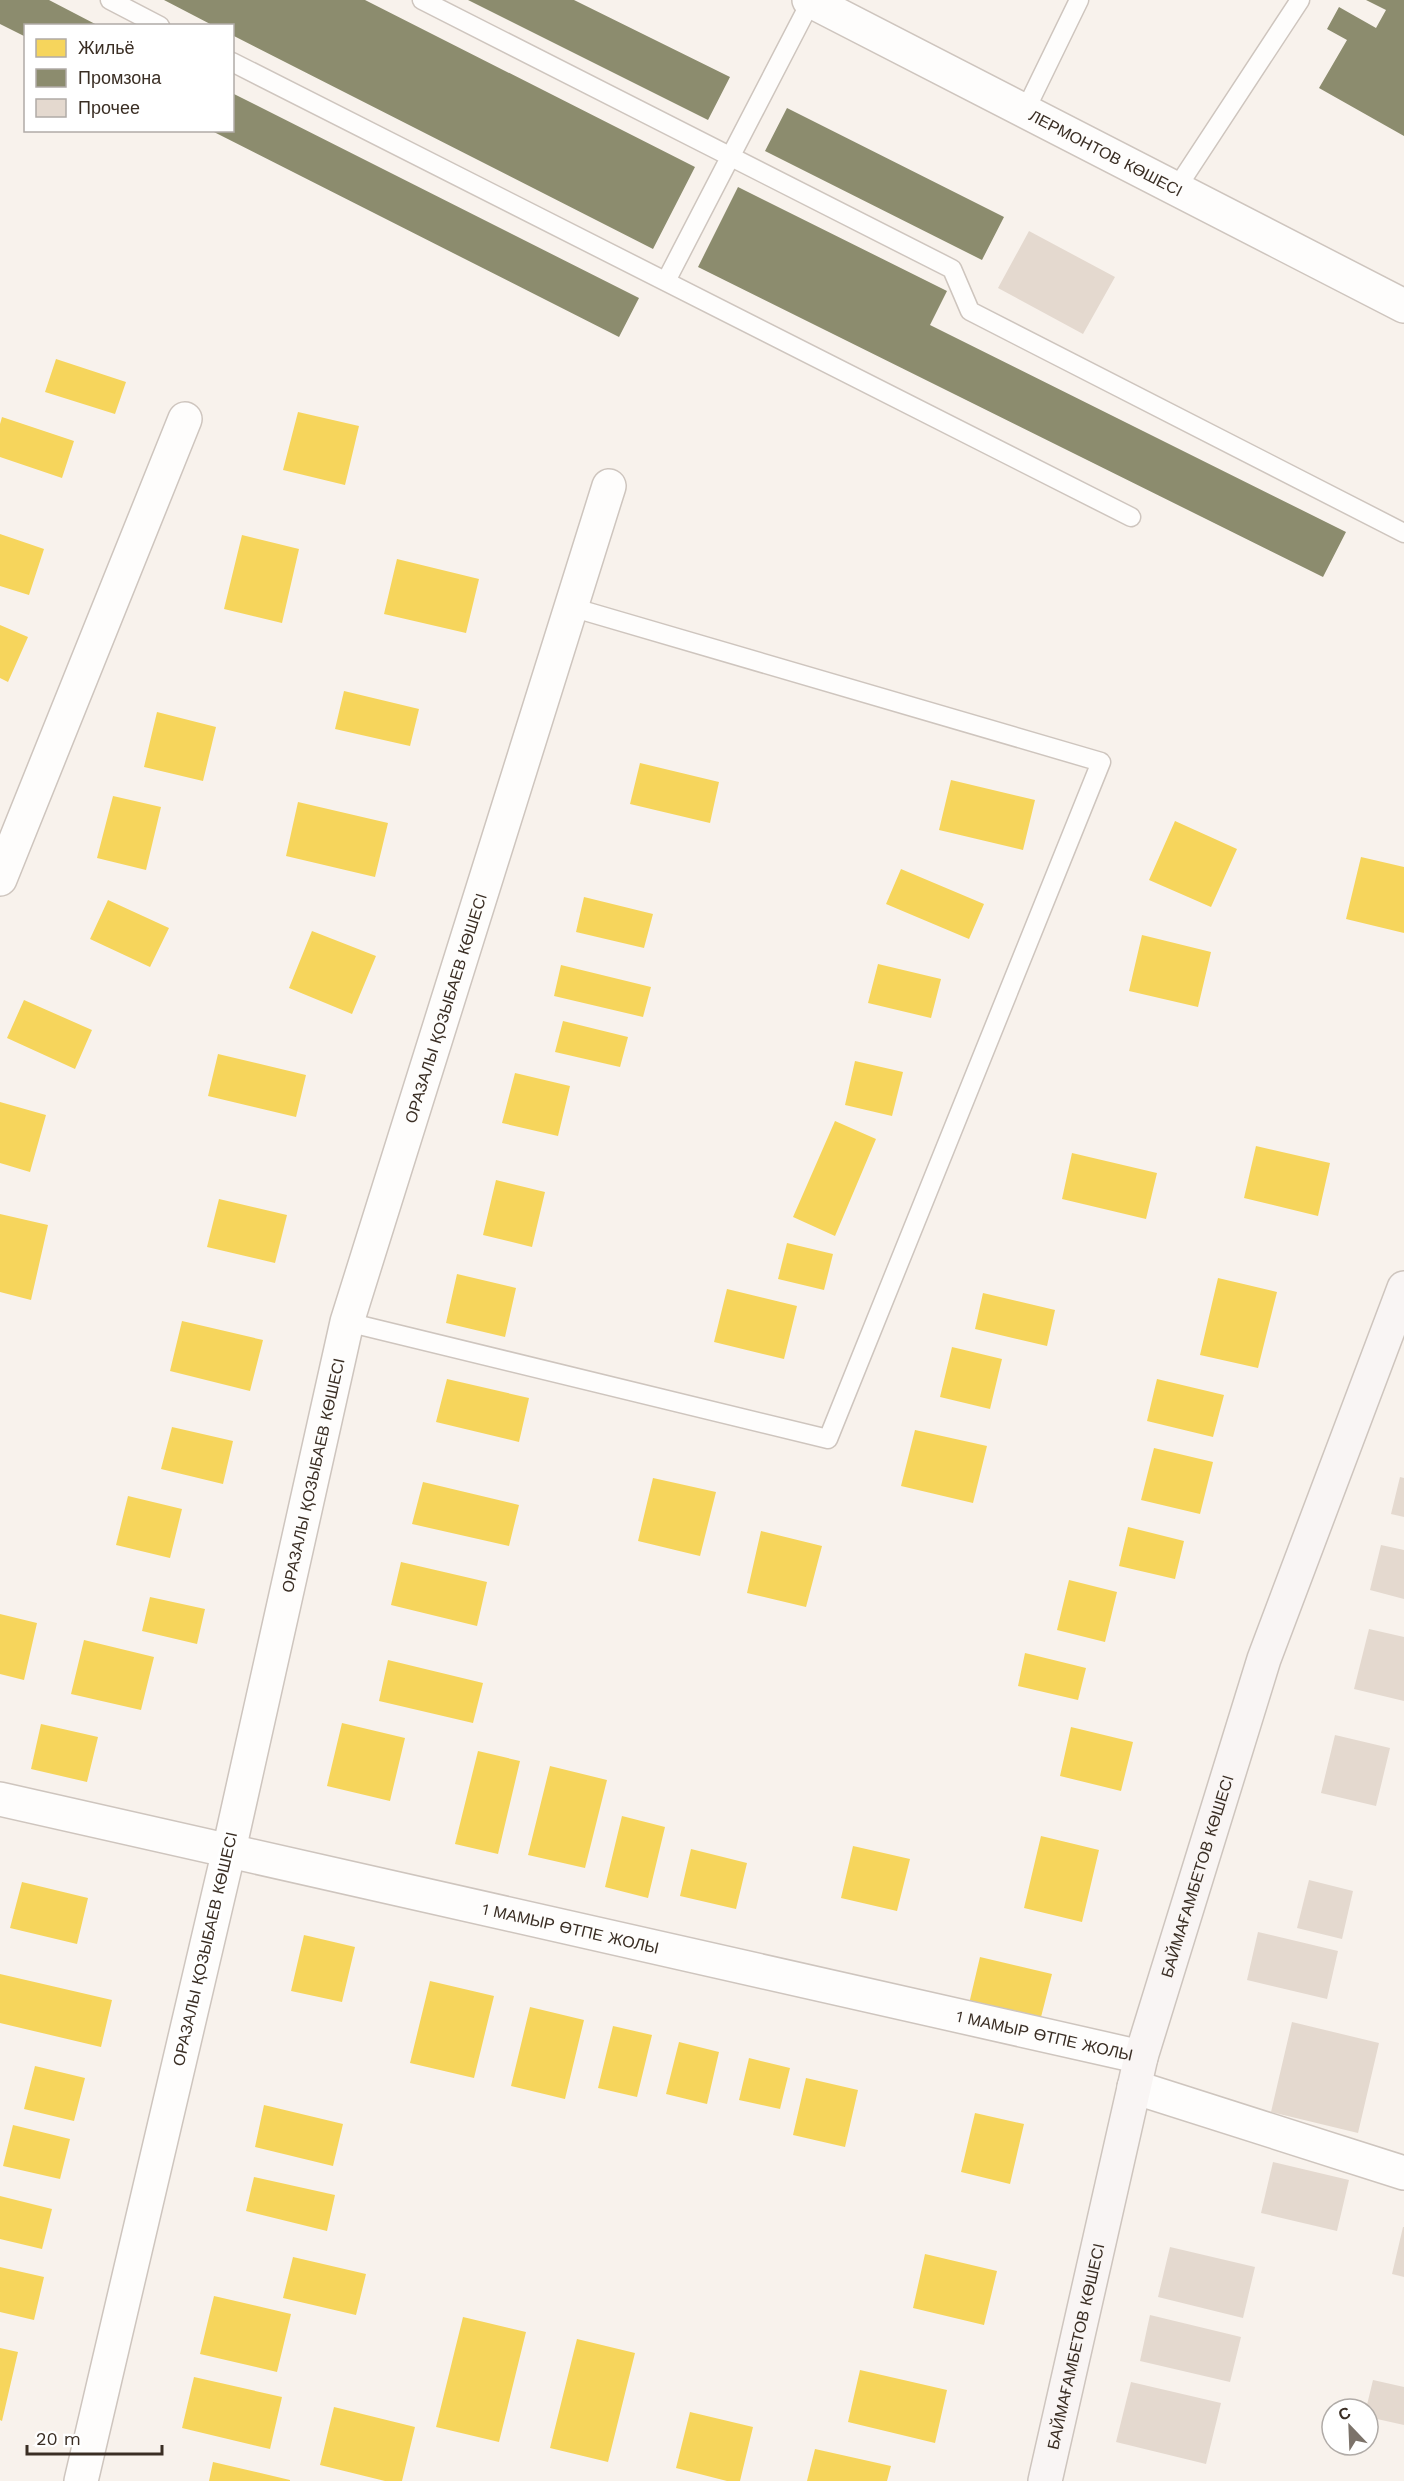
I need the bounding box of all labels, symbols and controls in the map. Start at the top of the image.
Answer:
legend [24,24,234,132]
text: Жильё [78,37,135,58]
text: Промзона [78,67,162,88]
text: Прочее [78,97,140,118]
street label: ЛЕРМОНТОВ КӨШЕСІ [1026,105,1186,200]
street label: ОРАЗАЛЫ ҚОЗЫБАЕВ КӨШЕСІ [400,891,490,1125]
street label: ОРАЗАЛЫ ҚОЗЫБАЕВ КӨШЕСІ [277,1356,348,1594]
street label: БАЙМАҒАМБЕТОВ КӨШЕСІ [1157,1773,1237,1980]
street label: ОРАЗАЛЫ ҚОЗЫБАЕВ КӨШЕСІ [169,1830,241,2068]
street label: 1 МАМЫР ӨТПЕ ЖОЛЫ [480,1899,661,1957]
street label: 1 МАМЫР ӨТПЕ ЖОЛЫ [954,2006,1135,2064]
street label: БАЙМАҒАМБЕТОВ КӨШЕСІ [1043,2241,1108,2451]
north arrow [1320,2397,1380,2457]
text: С [1335,2402,1354,2425]
scale bar [27,2418,162,2456]
text: 20 m [36,2428,81,2449]

